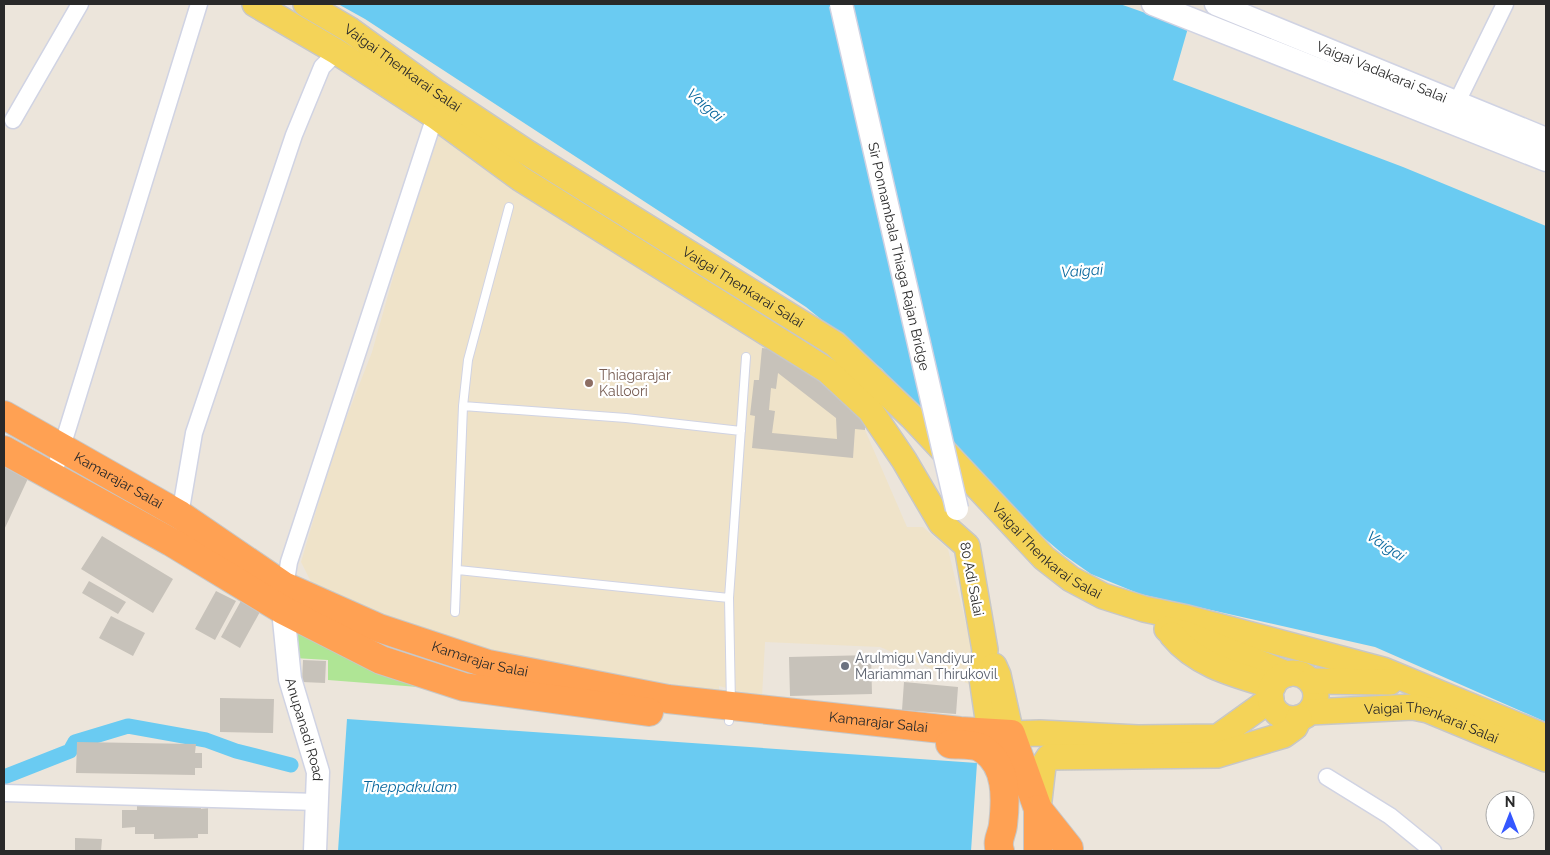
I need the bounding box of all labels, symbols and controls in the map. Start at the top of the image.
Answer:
street label: Vaigai Thenkarai Salai [342,21,464,115]
street label: Vaigai Vadakarai Salai [1314,38,1449,106]
water label: Vaigai [683,84,727,126]
street label: Sir Ponnambala Thiaga Rajan Bridge [865,141,933,372]
street label: Vaigai Thenkarai Salai [680,243,807,331]
water label: Vaigai [1060,260,1104,281]
place label: Thiagarajar Kalloori [599,367,671,399]
marker: Thiagarajar Kalloori [583,377,595,389]
street label: Kamarajar Salai [72,449,166,512]
street label: Vaigai Thenkarai Salai [989,500,1104,602]
water label: Vaigai [1363,527,1409,565]
street label: 80 Adi Salai [957,541,987,617]
street label: Kamarajar Salai [430,638,529,680]
place label: Arulmigu Vandiyur Mariamman Thirukovil [855,650,998,682]
marker: Arulmigu Vandiyur Mariamman Thirukovil [839,660,851,672]
street label: Anupanadi Road [282,676,326,781]
street label: Vaigai Thenkarai Salai [1364,699,1501,746]
street label: Kamarajar Salai [828,709,929,735]
water label: Theppakulam [363,778,457,796]
north arrow [1485,790,1535,840]
text: N [1505,794,1515,810]

